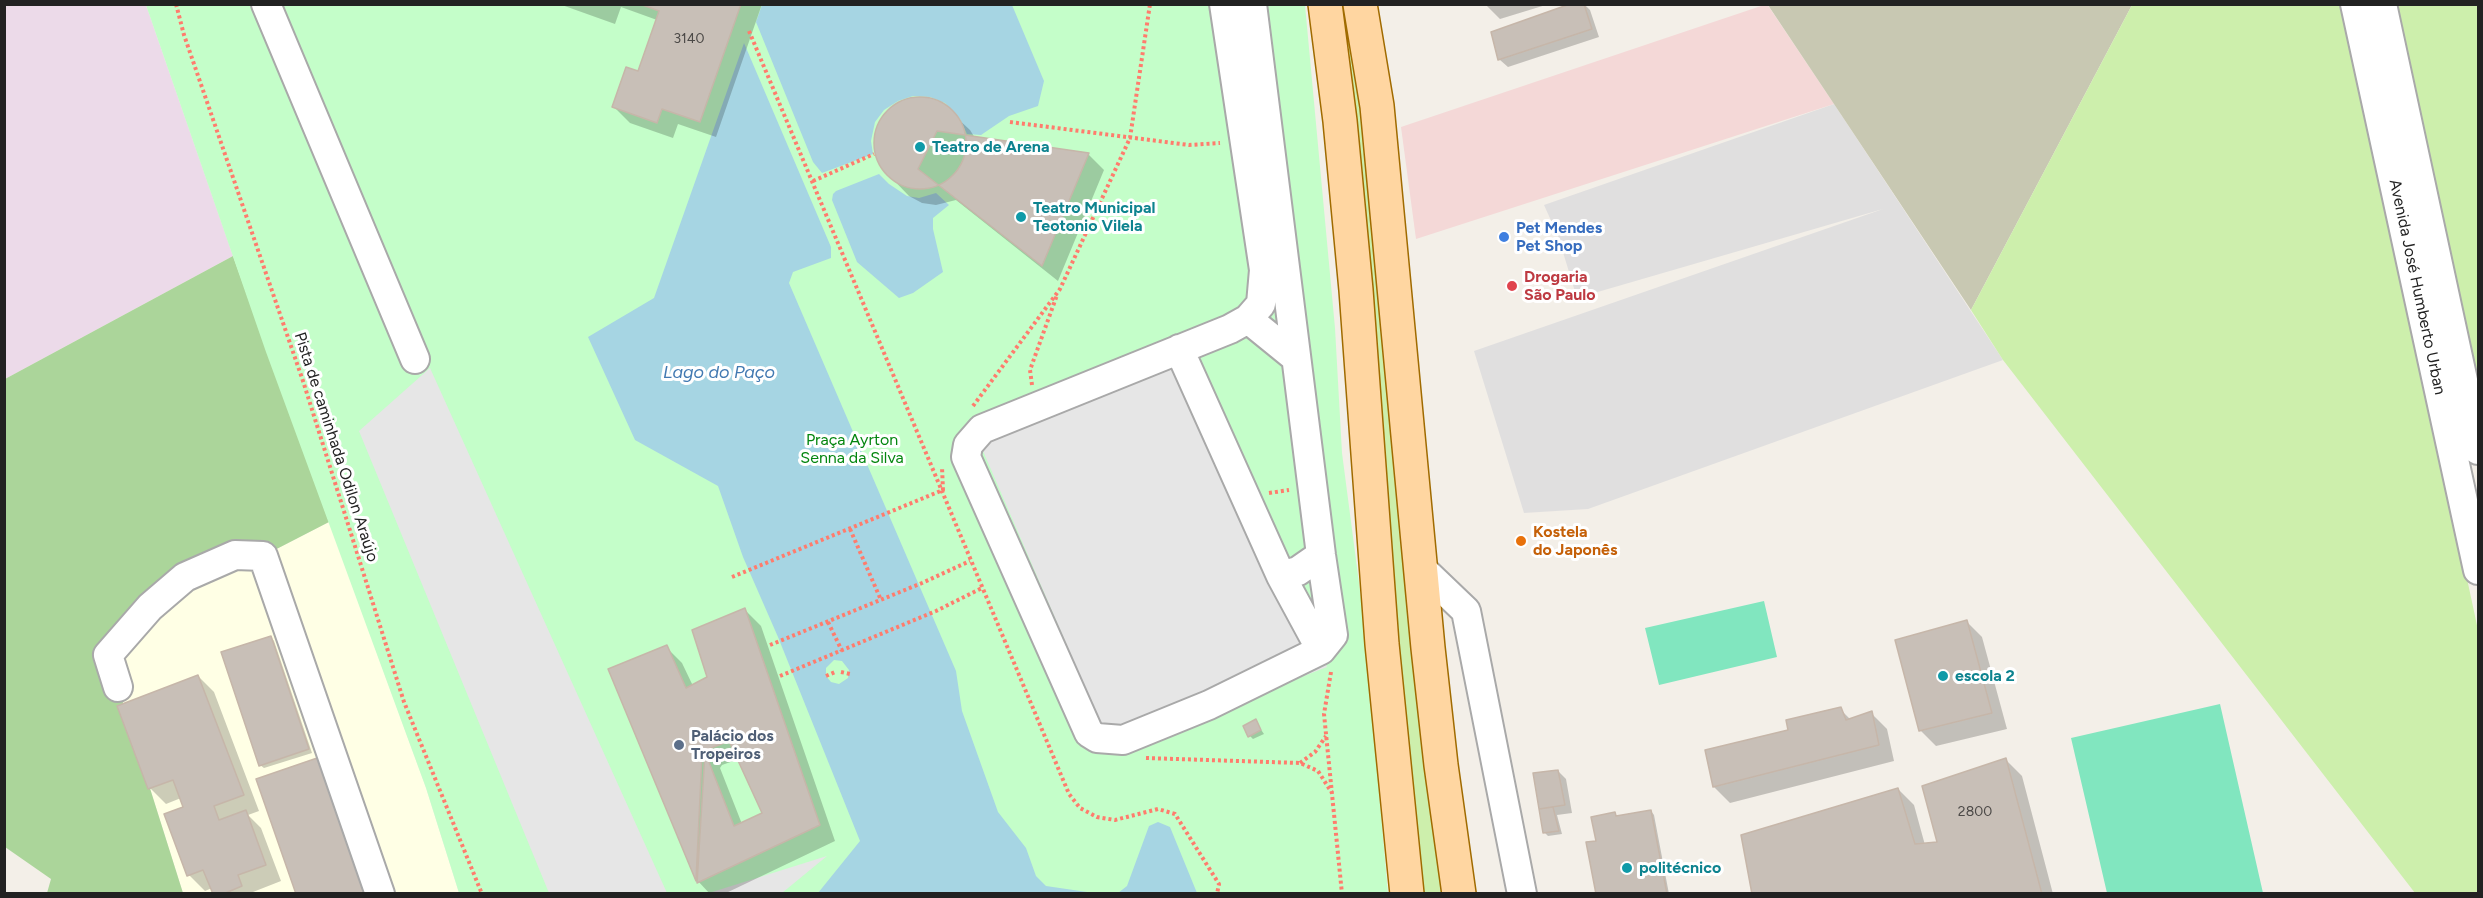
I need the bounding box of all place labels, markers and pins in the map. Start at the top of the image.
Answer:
place label: Teatro de Arena [932,137,1049,157]
marker: Teatro de Arena [913,140,927,154]
place label: Teatro Municipal Teotonio Vilela [1033,198,1155,236]
marker: Teatro Municipal Teotonio Vilela [1014,210,1028,224]
place label: Pet Mendes Pet Shop [1516,218,1602,256]
marker: Pet Mendes Pet Shop [1497,230,1511,244]
place label: Drogaria São Paulo [1524,267,1596,305]
marker: Drogaria São Paulo [1505,279,1519,293]
place label: Kostela do Japonês [1533,522,1617,560]
marker: Kostela do Japonês [1514,534,1528,548]
place label: escola 2 [1955,666,2015,686]
marker: escola 2 [1936,669,1950,683]
place label: Palácio dos Tropeiros [691,726,774,764]
marker: Palácio dos Tropeiros [672,738,686,752]
place label: politécnico [1639,858,1721,878]
marker: politécnico [1620,861,1634,875]

